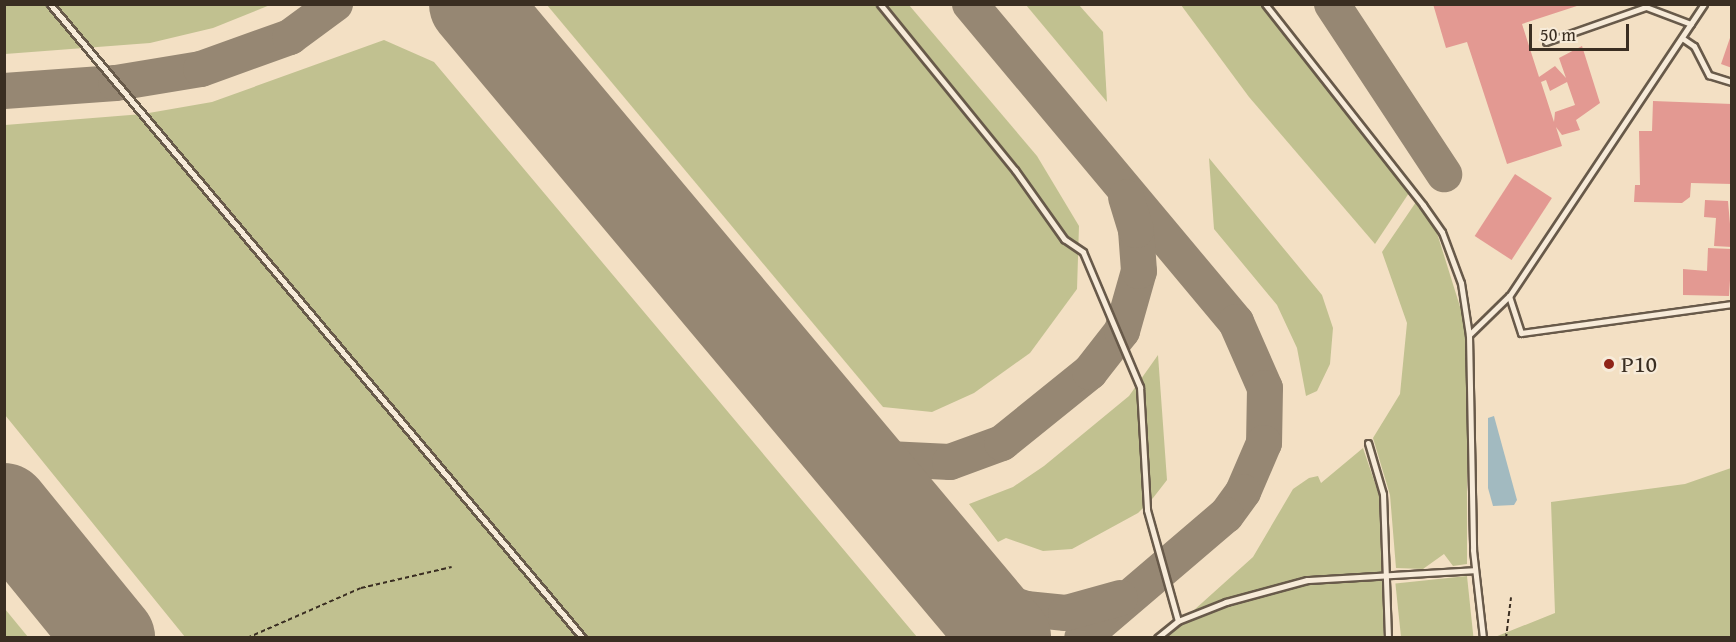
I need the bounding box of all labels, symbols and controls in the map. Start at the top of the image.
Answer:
scale bar [1532,12,1632,50]
text: 50 m [1540,21,1576,48]
place label: P10 [1621,350,1657,378]
marker: P10 [1602,357,1616,371]

